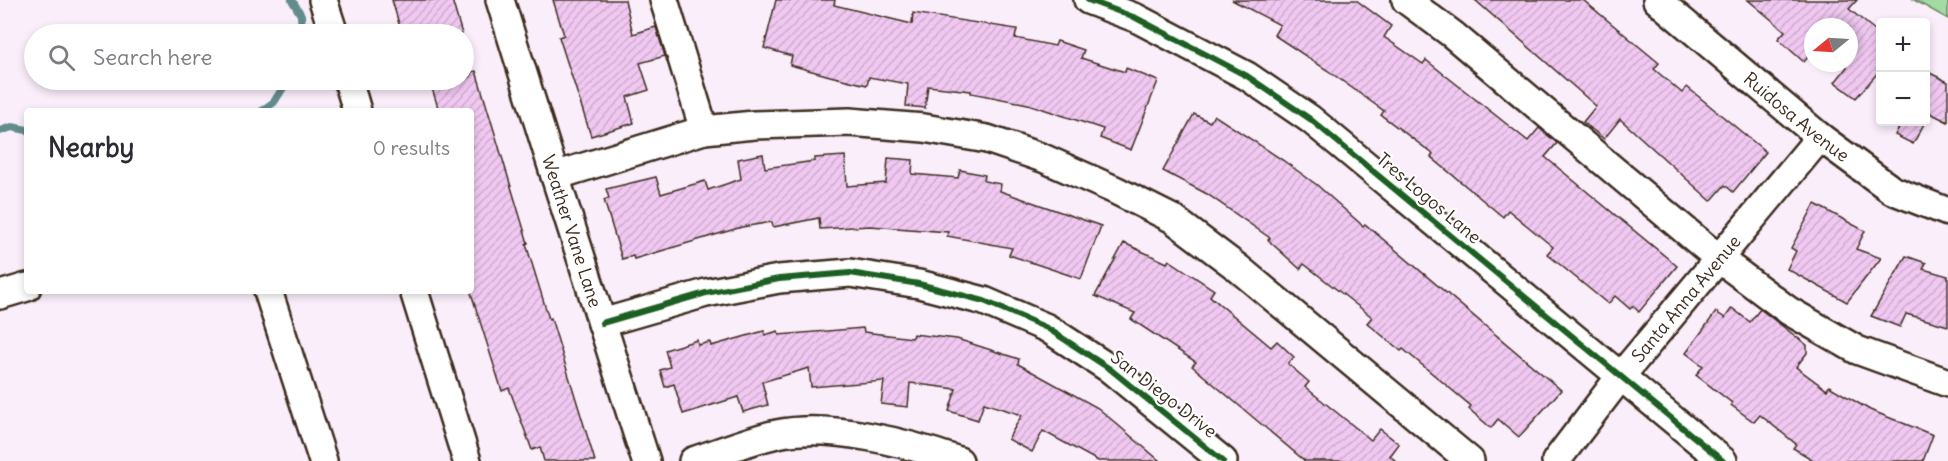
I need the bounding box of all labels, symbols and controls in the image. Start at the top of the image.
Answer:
north arrow [1804,18,1858,72]
map controls [1876,18,1930,126]
button: + [1876,18,1930,72]
search box [24,24,474,90]
icon: search [45,41,78,74]
text: Search here [93,43,212,71]
street label: Ruidosa Avenue [1739,67,1854,166]
button: − [1876,72,1930,126]
text: Nearby [48,131,134,164]
text: 0 results [373,135,450,160]
street label: Tres Logos Lane [1372,148,1486,248]
street label: Weather Vane Lane [538,152,608,310]
street label: Santa Anna Avenue [1626,230,1745,367]
street label: San Diego Drive [1106,345,1222,443]

